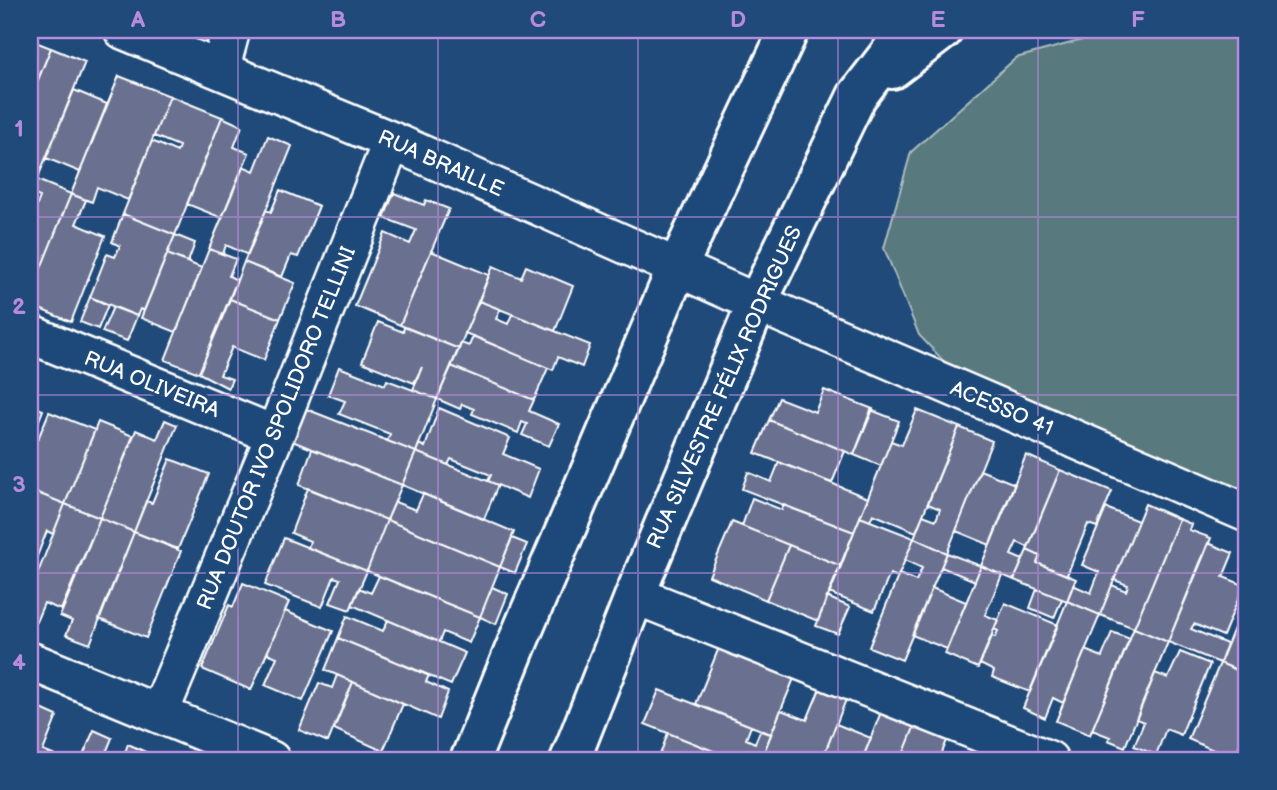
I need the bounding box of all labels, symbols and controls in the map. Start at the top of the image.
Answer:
text: A [130,6,146,34]
text: B [330,6,346,34]
text: C [530,6,546,34]
text: D [730,6,746,34]
text: E [931,6,946,34]
text: F [1131,6,1145,34]
text: 1 [14,115,24,143]
street label: RUA BRAILLE [374,125,508,202]
street label: RUA SILVESTRE FÉLIX RODRIGUES [642,222,807,553]
street label: RUA DOUTOR IVO SPOLIDORO TELLINI [192,243,361,614]
text: 2 [12,293,26,321]
street label: RUA OLIVEIRA [80,346,223,423]
street label: ACESSO 41 [947,376,1057,441]
text: 3 [12,471,26,499]
text: 4 [12,649,26,677]

